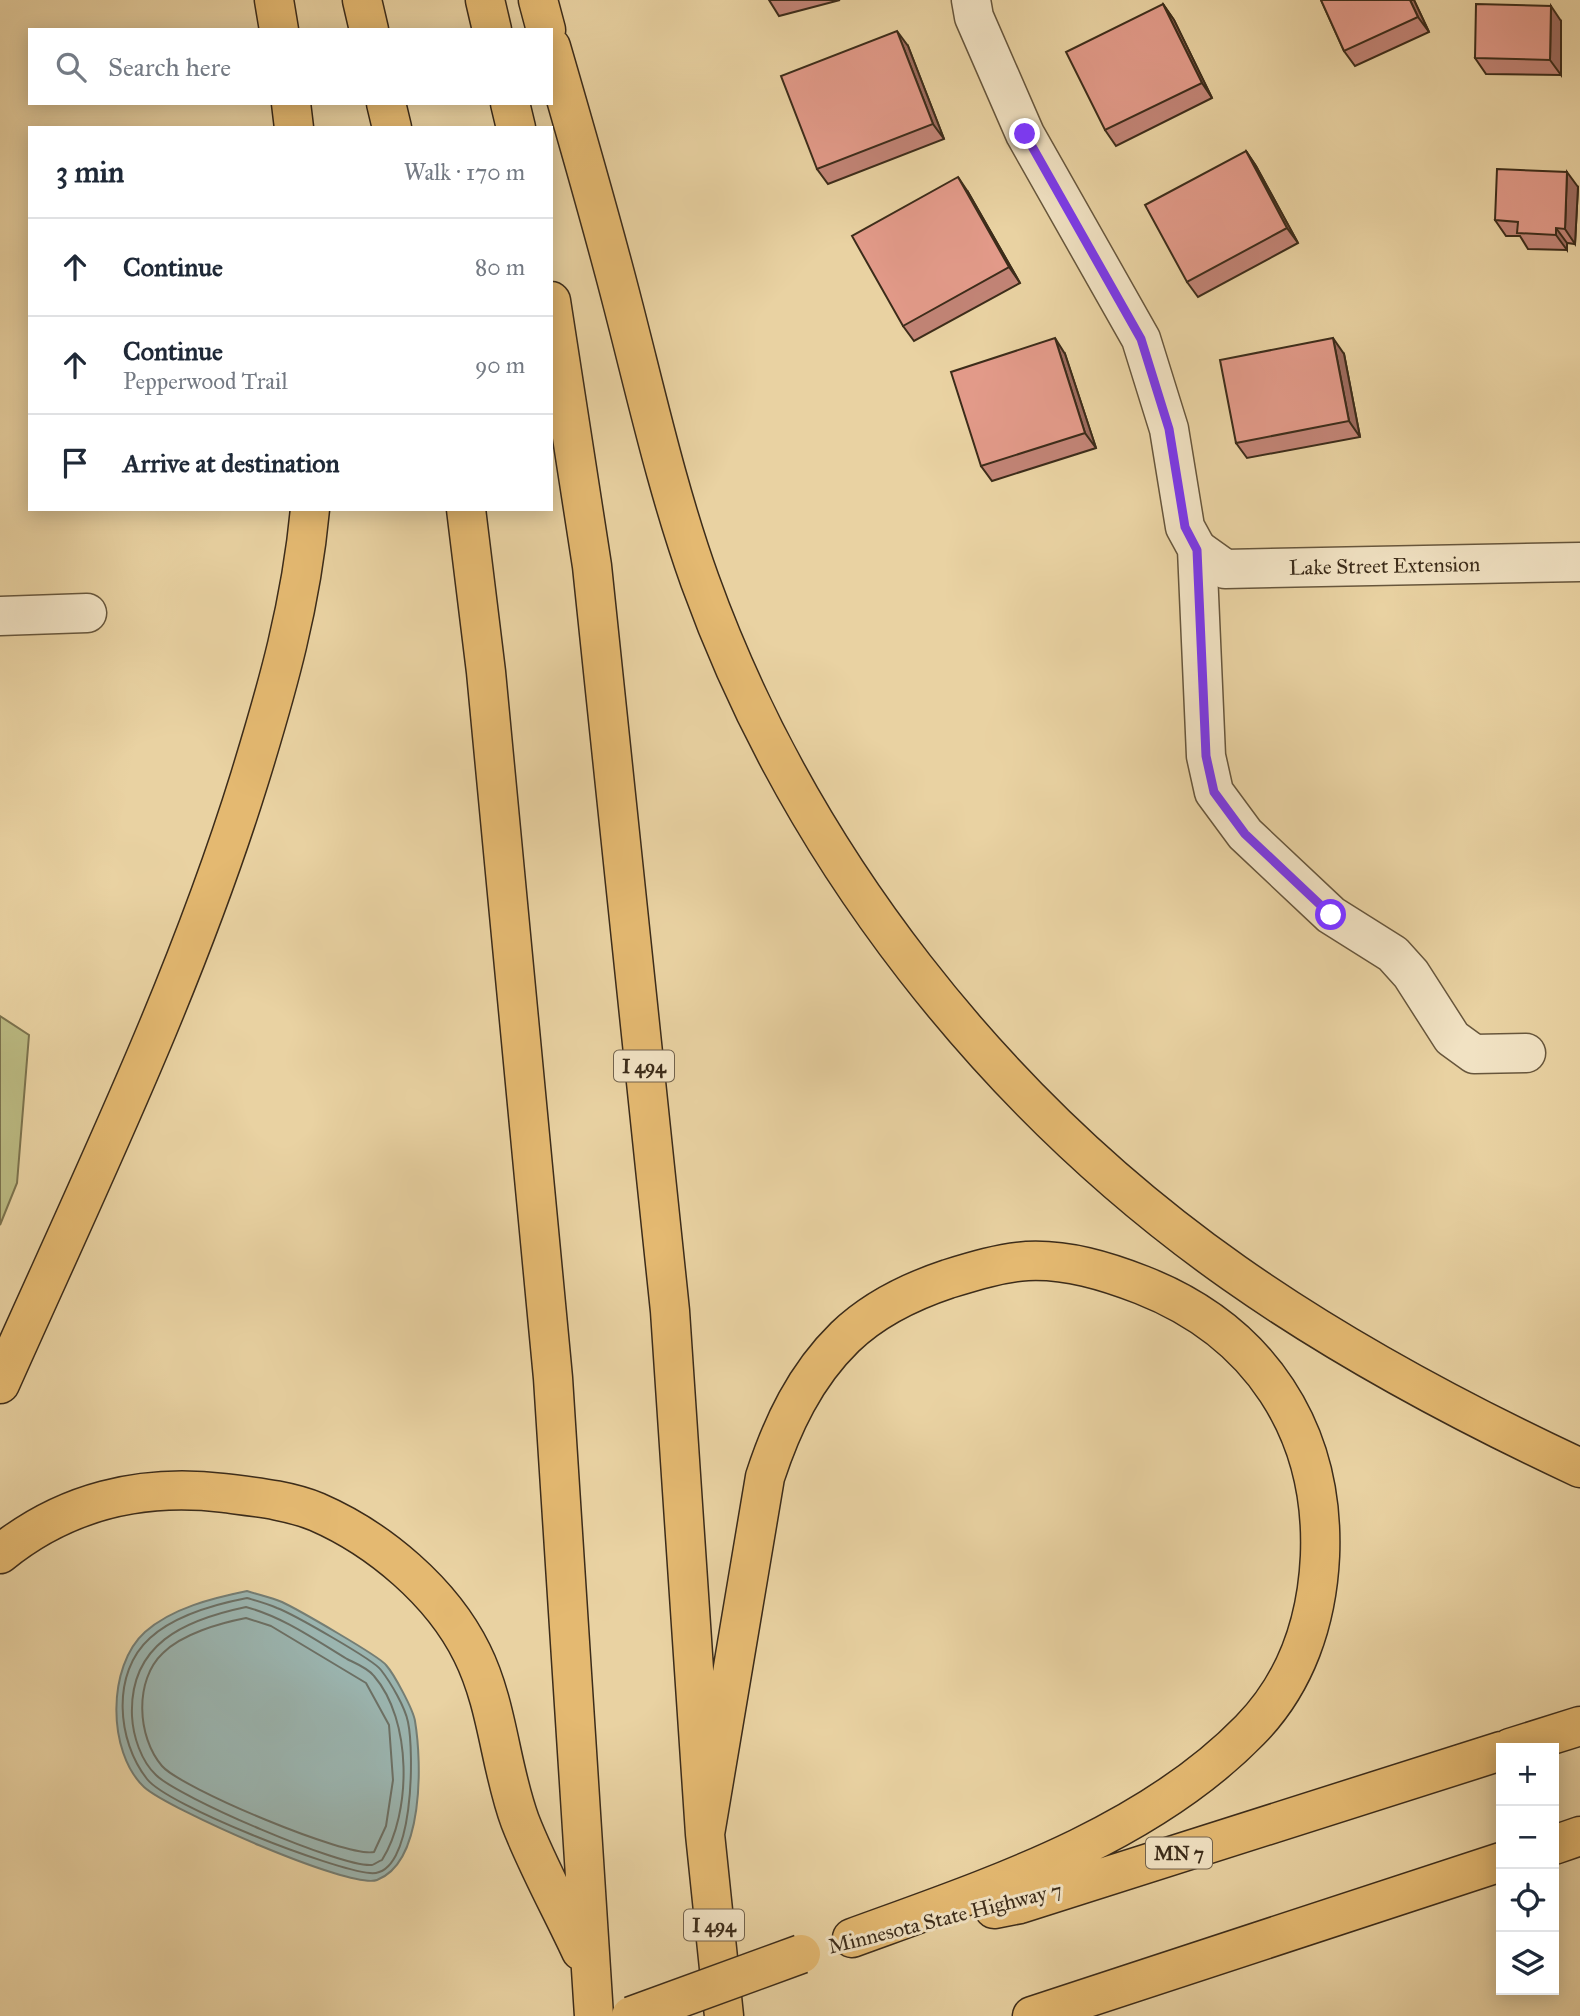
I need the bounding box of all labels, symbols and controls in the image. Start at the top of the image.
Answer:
search box [28,28,553,105]
icon: search [52,48,90,86]
text: Search here [108,51,231,83]
route end [1009,118,1040,149]
text: 3 min [56,154,124,190]
text: Walk · 170 m [404,158,525,186]
icon: ahead [56,248,94,286]
text: Continue [123,251,223,283]
text: 80 m [475,253,525,281]
text: Continue [123,335,223,367]
icon: ahead [56,346,94,384]
text: 90 m [475,351,525,379]
text: Pepperwood Trail [123,367,288,395]
icon: arrive [56,444,94,482]
text: Arrive at destination [123,447,340,479]
street label: Lake Street Extension [1289,551,1481,581]
route start [1315,899,1346,930]
road number: I 494 [614,1050,674,1082]
map controls [1496,1743,1559,1995]
button: + [1496,1743,1559,1806]
button: − [1496,1806,1559,1869]
road number: MN 7 [1146,1838,1212,1868]
button: locate [1496,1869,1559,1932]
street label: Minnesota State Highway 7 [825,1876,1065,1960]
road number: I 494 [684,1910,744,1940]
button: layers [1496,1932,1559,1995]

